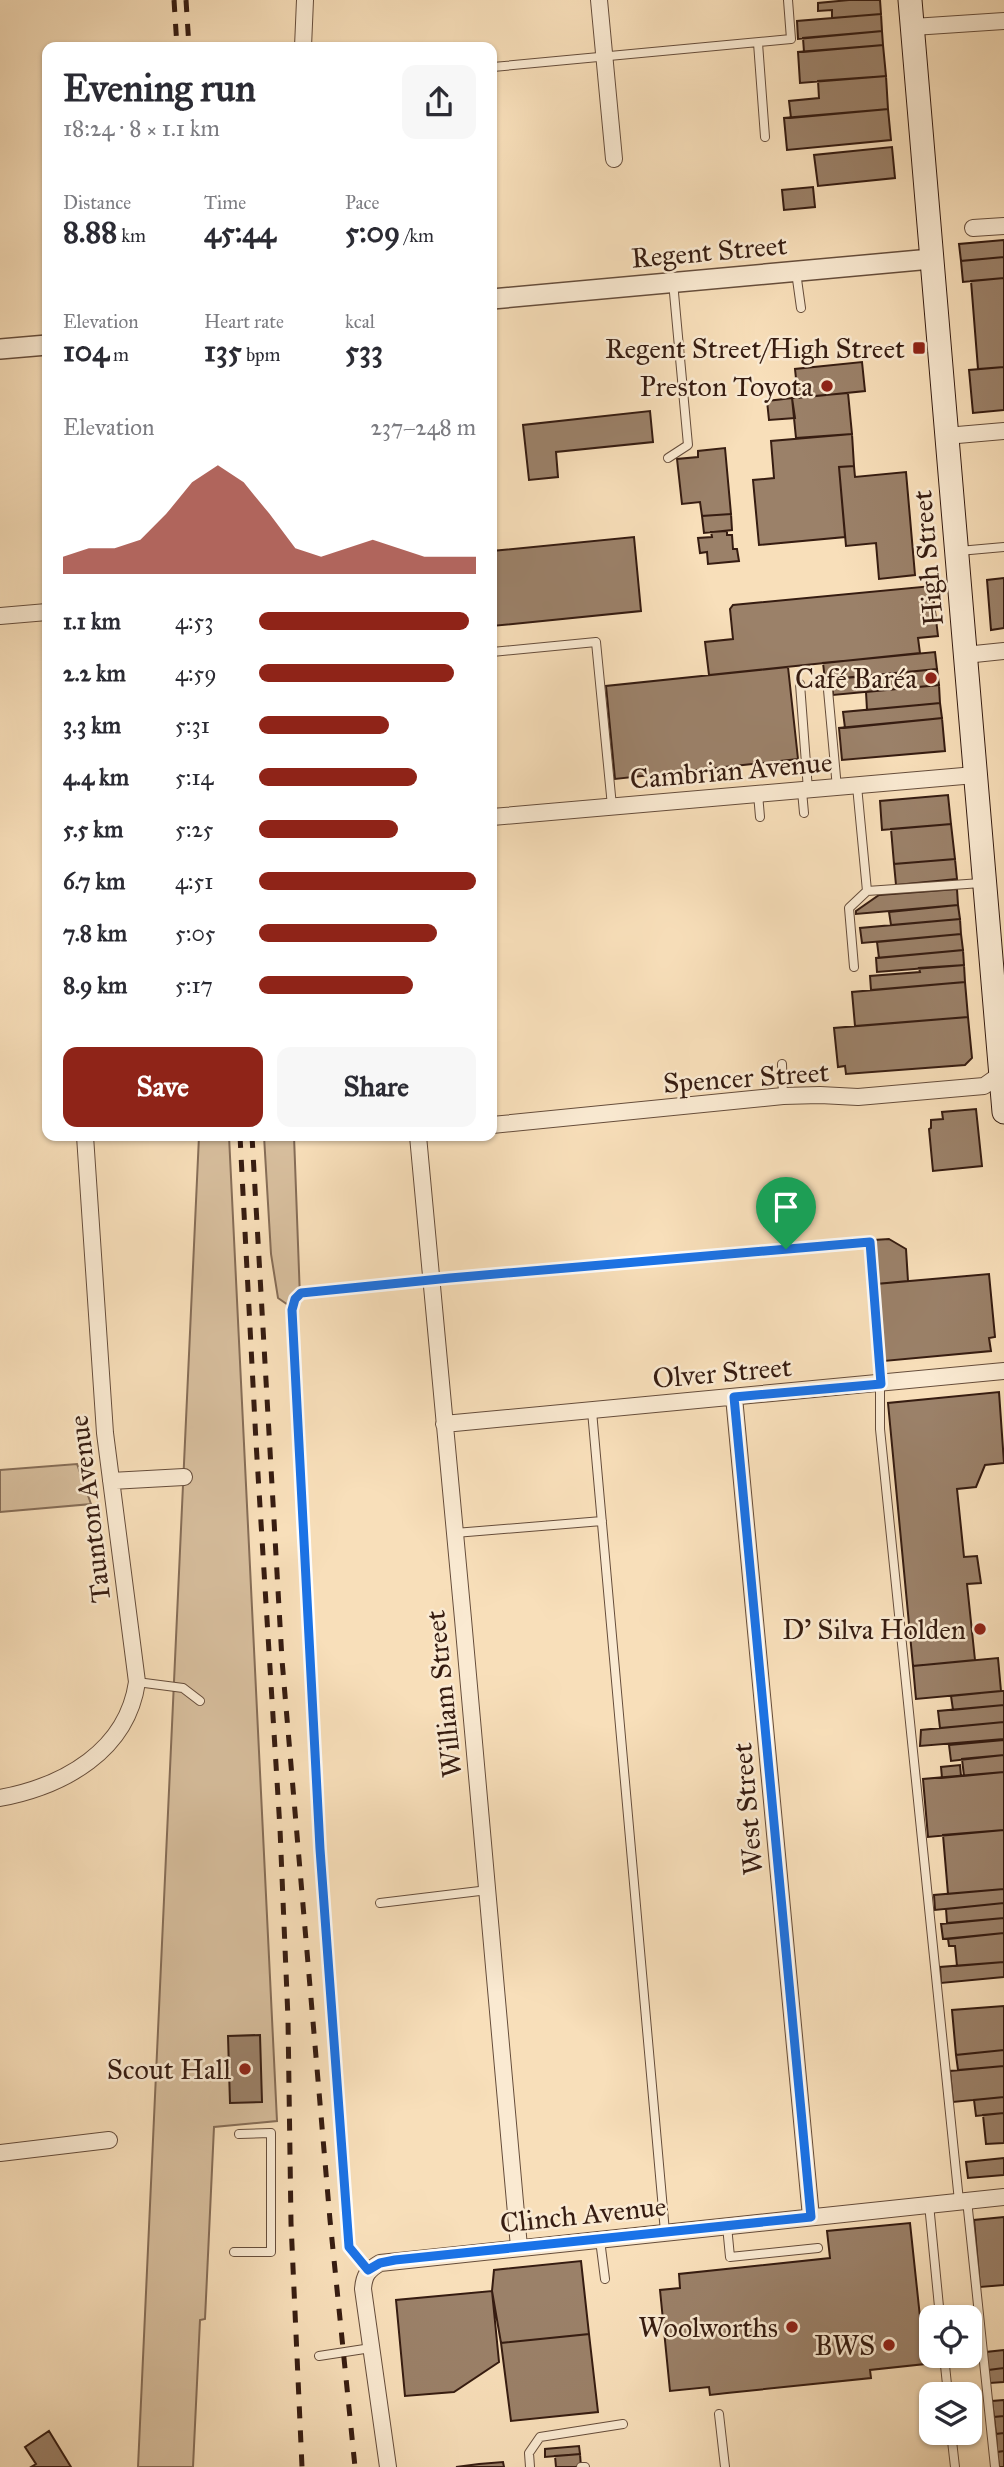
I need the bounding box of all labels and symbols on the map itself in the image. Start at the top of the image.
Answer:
street label: Regent Street [630,227,789,276]
place label: Regent Street/High Street [605,331,905,366]
marker: Regent Street/High Street [911,340,927,356]
place label: Preston Toyota [640,369,813,404]
marker: Preston Toyota [819,378,835,394]
street label: High Street [904,489,951,627]
place label: Café Baréa [795,661,917,696]
marker: Café Baréa [923,670,939,686]
street label: Cambrian Avenue [628,744,834,797]
street label: Spencer Street [662,1054,830,1101]
pin [756,1177,816,1249]
street label: Olver Street [651,1349,793,1396]
street label: Taunton Avenue [61,1413,118,1605]
street label: William Street [417,1608,470,1779]
place label: D’ Silva Holden [782,1612,966,1647]
marker: D’ Silva Holden [972,1621,988,1637]
street label: West Street [724,1741,771,1877]
place label: Scout Hall [107,2052,231,2087]
marker: Scout Hall [237,2061,253,2077]
street label: Clinch Avenue [498,2188,668,2241]
place label: Woolworths [638,2310,778,2345]
marker: Woolworths [784,2319,800,2335]
place label: BWS [814,2328,875,2363]
marker: BWS [881,2337,897,2353]

